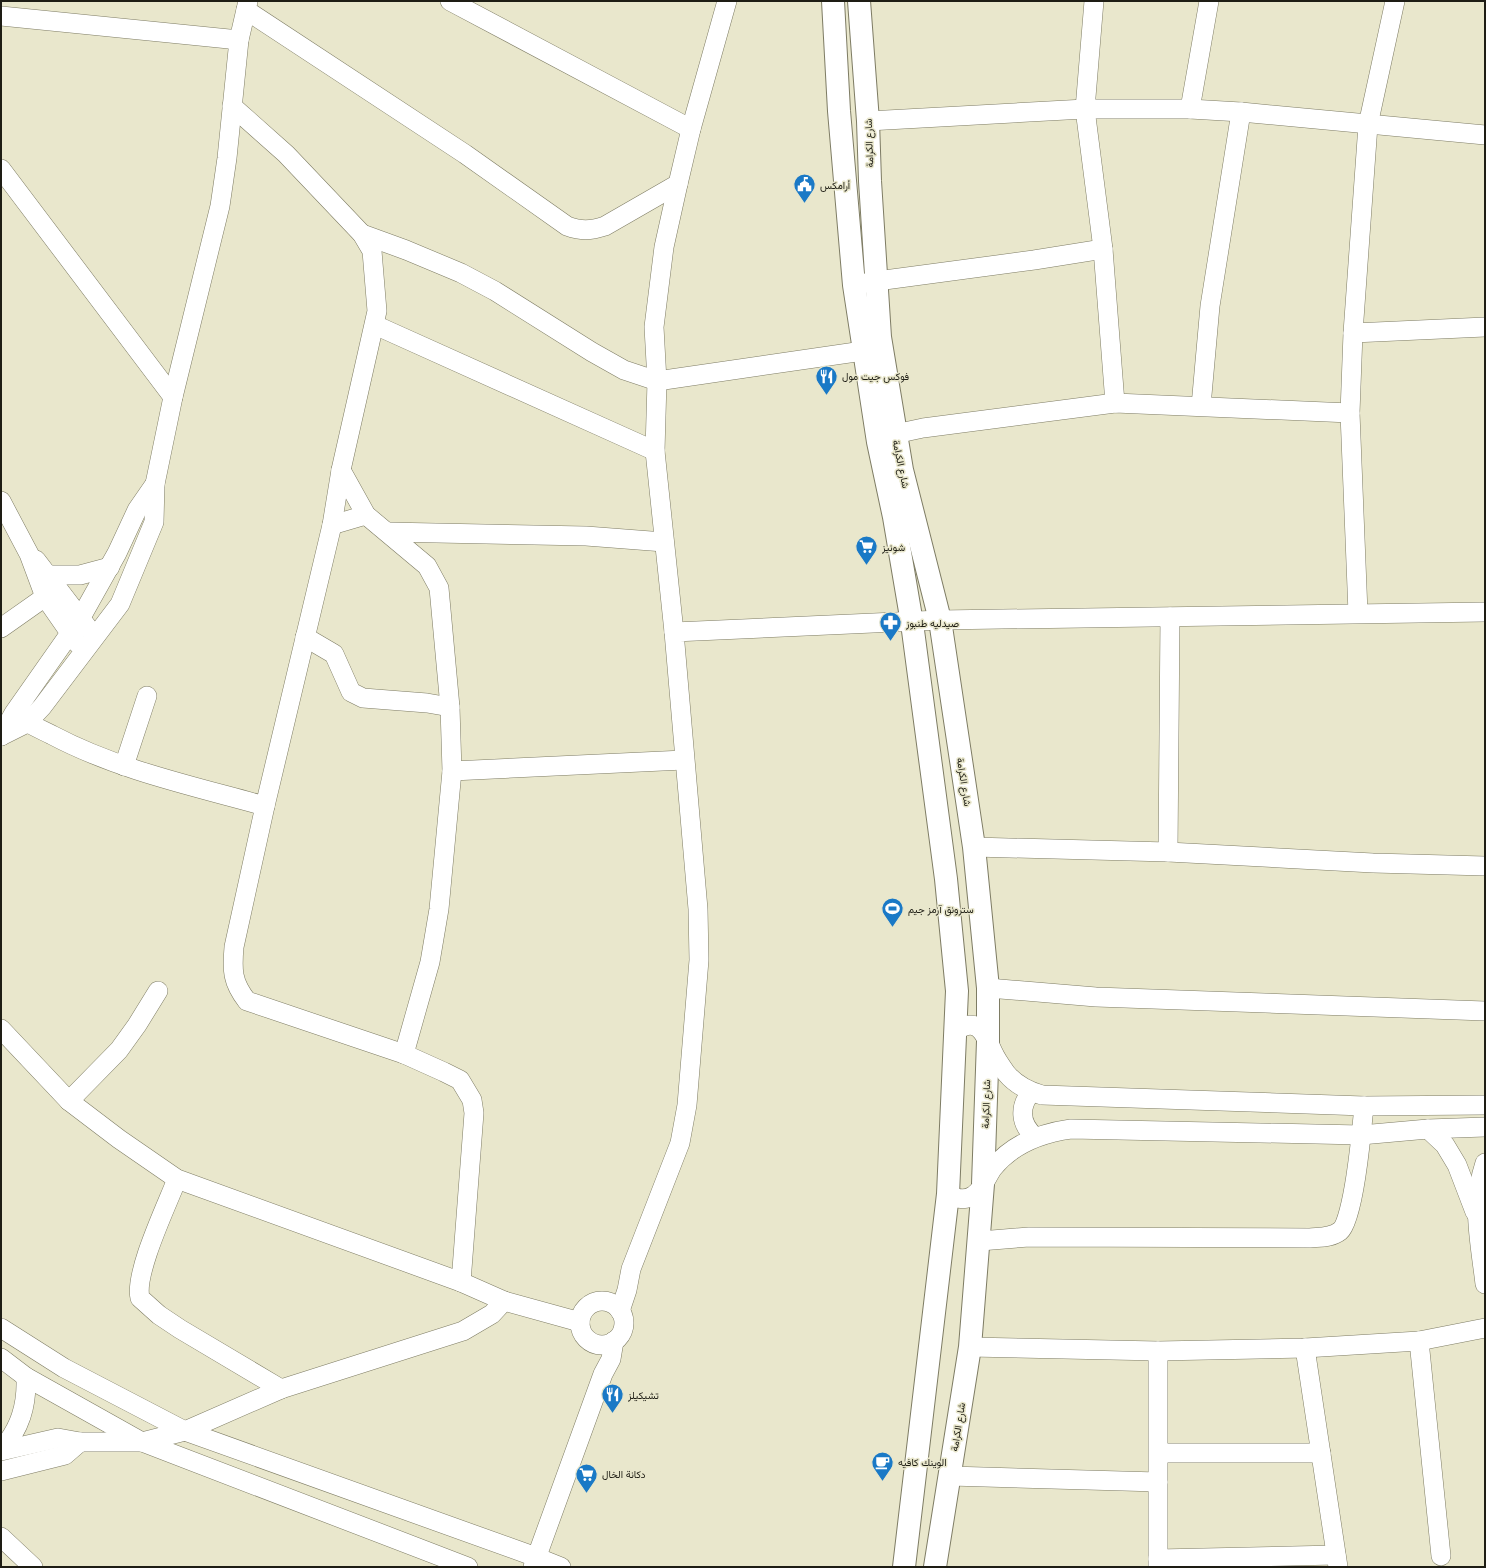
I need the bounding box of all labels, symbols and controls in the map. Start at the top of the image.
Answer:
street label: شارع الكرامة [863,118,876,168]
public building icon: أرامكس [792,172,818,205]
place label: أرامكس [820,180,851,192]
restaurant icon: فوكس جيت مول [814,363,840,396]
place label: فوكس جيت مول [842,371,910,383]
street label: شارع الكرامة [890,439,912,490]
supermarket icon: شونيز [853,534,879,567]
place label: شونيز [881,542,905,554]
pharmacy icon: صيدليه طنبوز [878,610,904,643]
place label: صيدليه طنبوز [905,618,959,630]
street label: شارع الكرامة [954,757,973,807]
sports icon: سترونق آرمز جيم [879,896,905,929]
place label: سترونق آرمز جيم [908,904,974,916]
street label: شارع الكرامة [980,1079,993,1129]
restaurant icon: تشيكيلز [599,1382,625,1415]
place label: تشيكيلز [627,1390,659,1402]
street label: شارع الكرامة [949,1402,968,1452]
cafe icon: الوينك كافيه [870,1449,896,1482]
place label: الوينك كافيه [898,1457,946,1469]
supermarket icon: دكانة الخال [574,1461,600,1494]
place label: دكانة الخال [602,1469,646,1480]

